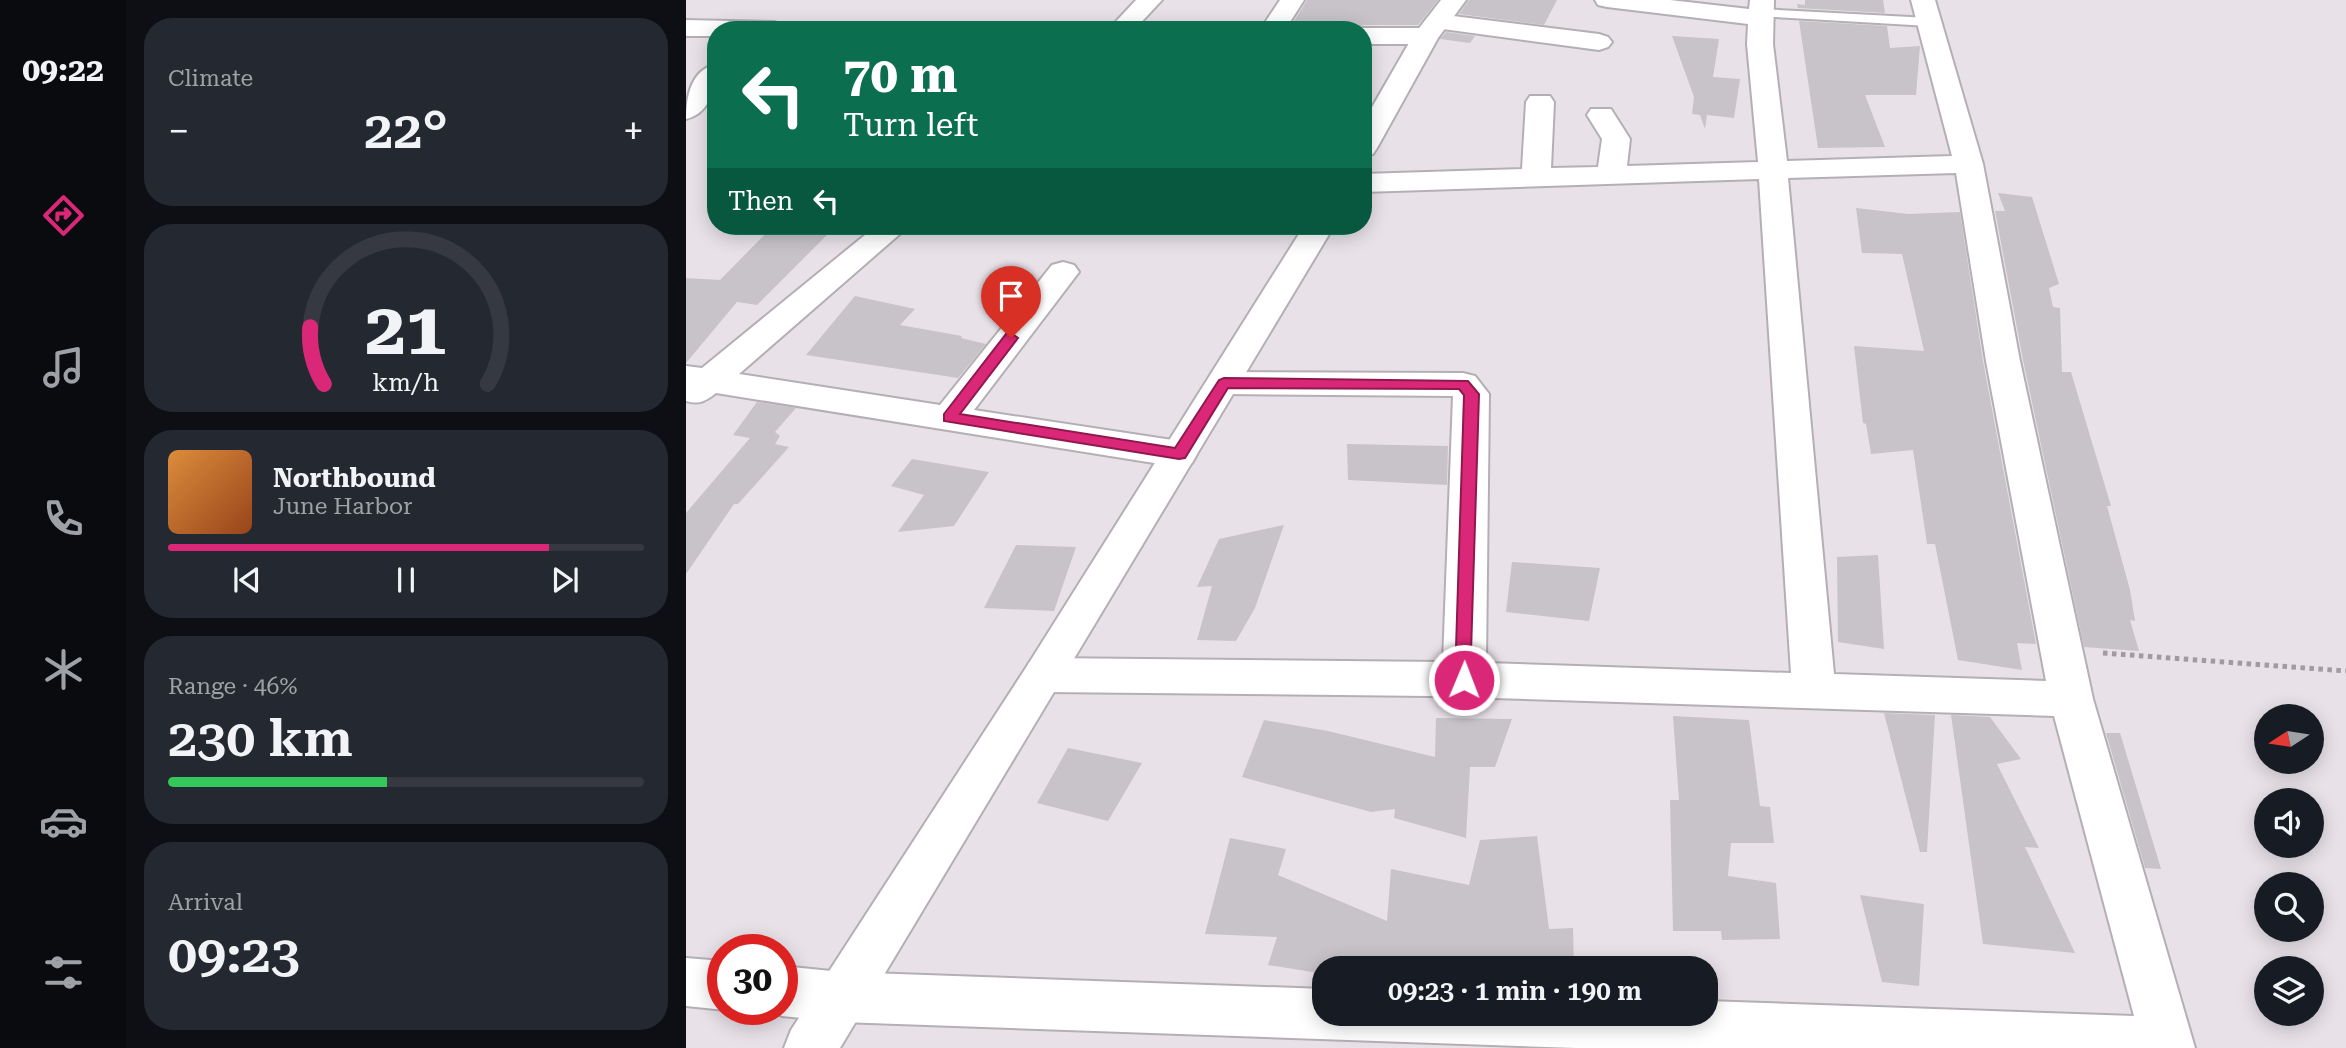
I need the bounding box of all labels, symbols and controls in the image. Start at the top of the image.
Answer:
text: 70 m [843,47,958,104]
icon: left [728,49,819,140]
text: 09:22 [22,51,104,89]
text: Climate [168,65,253,92]
text: 22° [364,100,448,161]
text: Turn left [843,106,978,144]
text: − [168,109,189,153]
text: + [623,109,644,153]
icon: left [807,182,845,220]
text: Then [728,186,793,216]
icon: directions [39,191,88,240]
pin [981,266,1041,338]
icon: arrive [992,277,1030,315]
text: 21 [365,287,447,372]
icon: music [39,343,88,392]
text: km/h [373,368,439,397]
text: Northbound [273,463,436,493]
text: June Harbor [273,493,413,520]
icon: phone [39,494,88,543]
icon: previous [228,561,266,599]
icon: pause [387,561,425,599]
icon: next [546,561,584,599]
position arrow [1427,643,1501,717]
icon: climate [39,645,88,694]
text: Range · 46% [168,673,297,700]
north arrow [2254,704,2324,774]
map controls [2254,704,2324,1026]
text: 230 km [168,708,353,769]
button: sound [2254,788,2324,858]
icon: car [39,797,88,846]
button: search [2254,872,2324,942]
text: Arrival [168,889,243,916]
text: 09:23 [168,924,300,985]
speed limit sign: 30 [707,934,798,1025]
icon: filters [39,948,88,997]
button: layers [2254,956,2324,1026]
text: 09:23 · 1 min · 190 m [1388,976,1642,1006]

